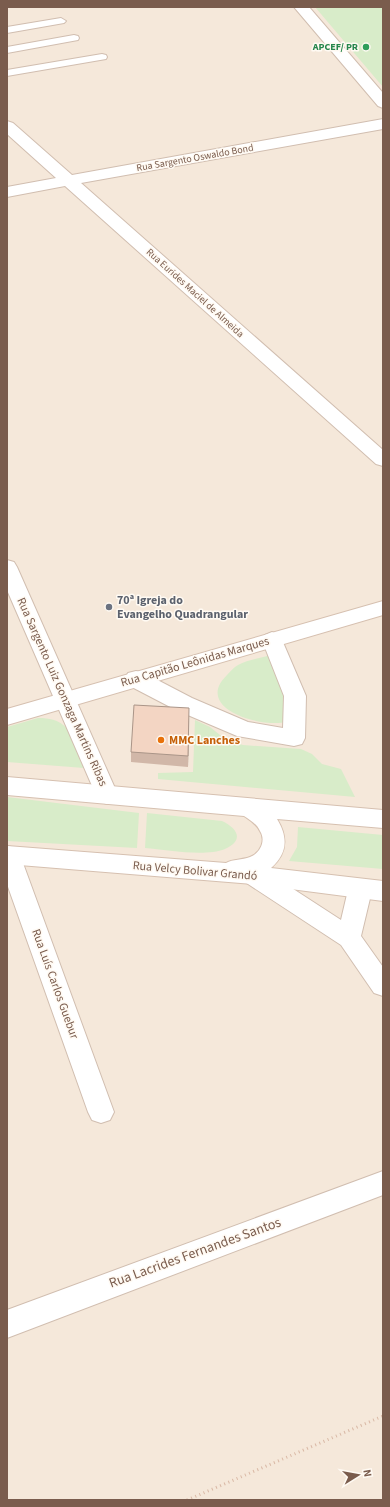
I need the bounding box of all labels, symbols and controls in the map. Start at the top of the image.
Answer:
place label: APCEF/ PR [312,40,358,54]
marker: APCEF/ PR [361,42,371,52]
street label: Rua Sargento Oswaldo Bond [135,141,255,175]
street label: Rua Eurides Maciel de Almeida [143,245,247,341]
place label: 70ª Igreja do Evangelho Quadrangular [117,592,248,623]
street label: Rua Sargento Luiz Gonzaga Martins Ribas [13,595,111,789]
marker: 70ª Igreja do Evangelho Quadrangular [104,602,114,612]
street label: Rua Capitão Leônidas Marques [119,633,271,691]
place label: MMC Lanches [169,732,240,749]
marker: MMC Lanches [156,735,166,745]
street label: Rua Velcy Bolivar Grandó [132,857,258,885]
street label: Rua Luís Carlos Guebur [27,927,83,1042]
street label: Rua Lacrides Fernandes Santos [106,1212,284,1293]
north arrow [338,1455,378,1495]
text: N [359,1468,375,1478]

